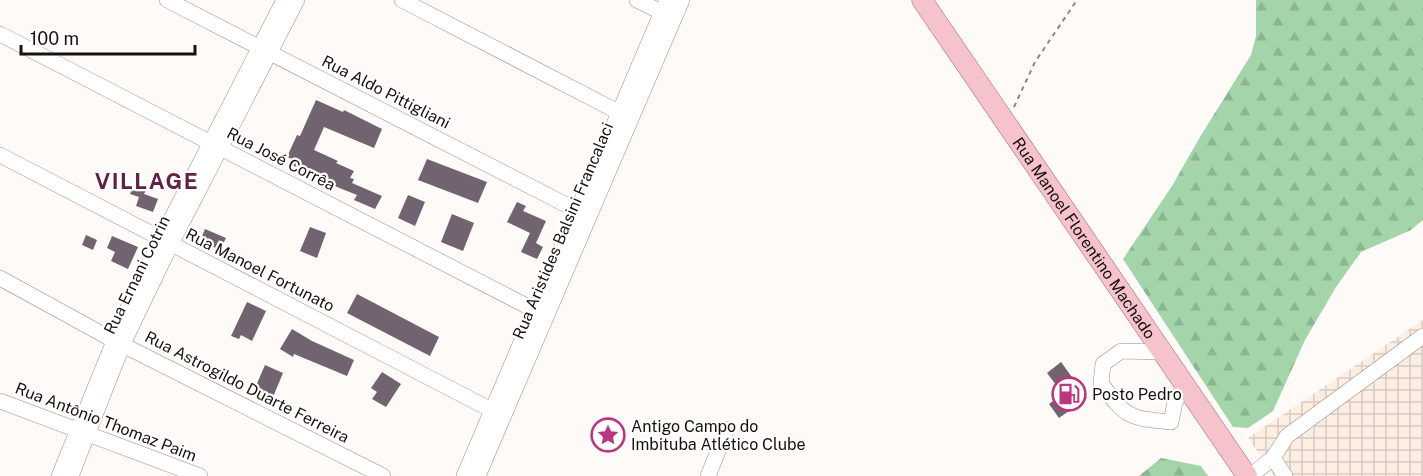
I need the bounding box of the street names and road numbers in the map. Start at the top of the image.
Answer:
street label: Rua Aldo Pittigliani [319,51,453,133]
street label: Rua Aristides Balsini Francalaci [509,120,617,342]
street label: Rua José Corrêa [224,123,338,195]
street label: Rua Manoel Florentino Machado [1009,134,1160,342]
street label: Rua Ernani Cotrin [100,213,174,337]
street label: Rua Manoel Fortunato [182,224,338,316]
street label: Rua Astrogildo Duarte Ferreira [142,327,352,447]
street label: Rua Antônio Thomaz Paim [13,379,199,465]

